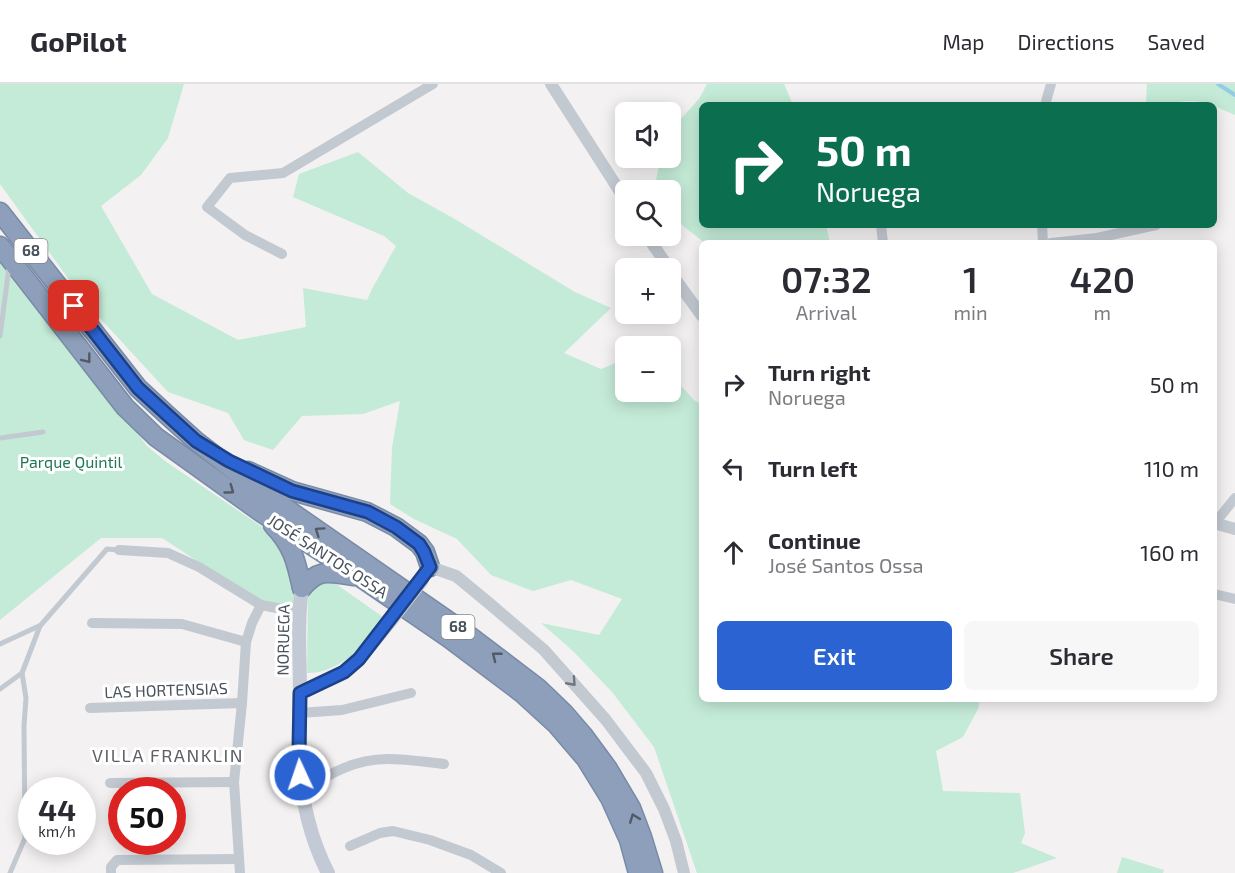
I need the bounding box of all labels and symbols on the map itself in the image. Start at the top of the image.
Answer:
road number: 68 [15,239,48,263]
pin [48,280,99,331]
one-way arrow [80,352,91,363]
park label: Parque Quintil [20,452,123,472]
one-way arrow [223,483,234,494]
street label: JOSÉ SANTOS OSSA [265,510,392,601]
one-way arrow [315,527,326,538]
street label: NORUEGA [272,604,293,676]
road number: 68 [442,615,474,639]
one-way arrow [491,652,502,663]
one-way arrow [565,675,576,686]
street label: LAS HORTENSIAS [104,678,228,701]
position arrow [268,743,332,807]
district label: VILLA FRANKLIN [92,744,244,766]
speed limit sign: 50 [108,777,186,855]
one-way arrow [629,813,641,824]

